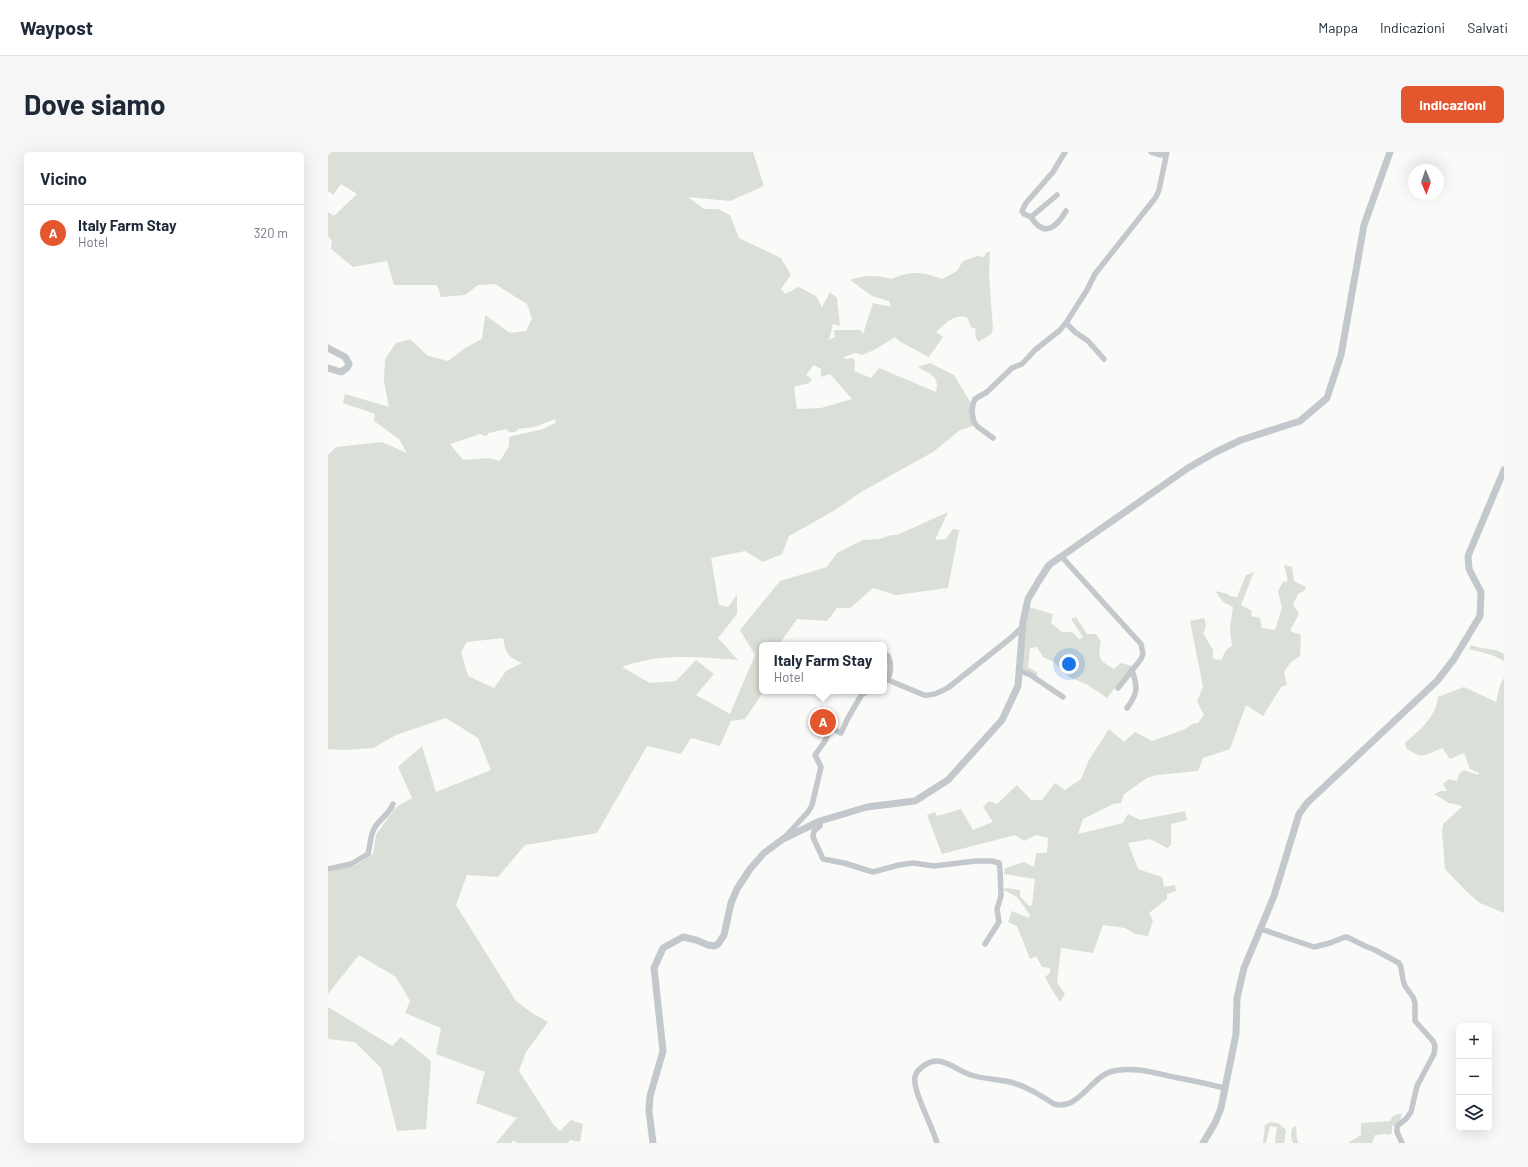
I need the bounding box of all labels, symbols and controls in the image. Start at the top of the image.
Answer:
text: Waypost [20,16,93,39]
text: Mappa [1318,19,1358,36]
text: Indicazioni [1380,19,1445,36]
text: Salvati [1467,19,1508,36]
button: Indicazioni [1401,86,1504,123]
text: Dove siamo [24,87,166,121]
north arrow [1408,164,1444,200]
text: Vicino [40,168,87,188]
text: Italy Farm Stay [78,216,177,234]
text: A [49,225,57,241]
text: 320 m [254,225,288,241]
text: Hotel [78,234,108,250]
popup [759,642,887,694]
text: Italy Farm Stay [774,651,872,669]
your location [1059,654,1079,674]
text: Hotel [774,669,804,685]
pin: A [810,707,836,737]
map controls [1456,1023,1492,1131]
button: + [1456,1023,1492,1059]
button: − [1456,1059,1492,1095]
button: layers [1456,1095,1492,1131]

